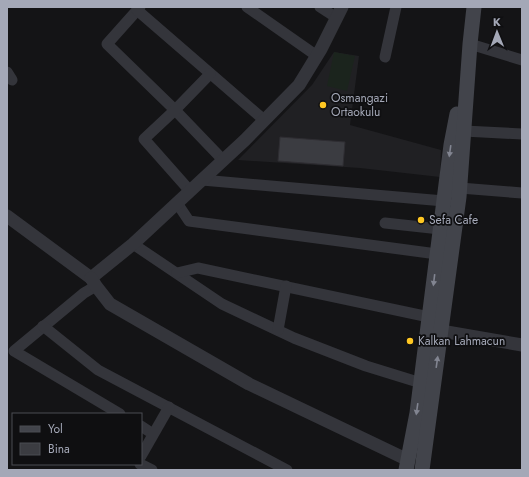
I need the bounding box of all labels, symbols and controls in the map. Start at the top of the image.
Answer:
north arrow [477,12,517,52]
text: K [493,14,501,30]
place label: Osmangazi Ortaokulu [331,89,388,121]
marker: Osmangazi Ortaokulu [318,100,328,110]
one-way arrow [447,145,453,157]
place label: Sefa Cafe [429,211,478,229]
marker: Sefa Cafe [416,215,426,225]
one-way arrow [430,274,437,286]
place label: Kalkan Lahmacun [418,332,505,350]
marker: Kalkan Lahmacun [405,336,415,346]
one-way arrow [434,356,440,368]
one-way arrow [414,403,420,415]
legend [12,413,142,465]
text: Yol [48,420,63,438]
text: Bina [48,440,70,458]

